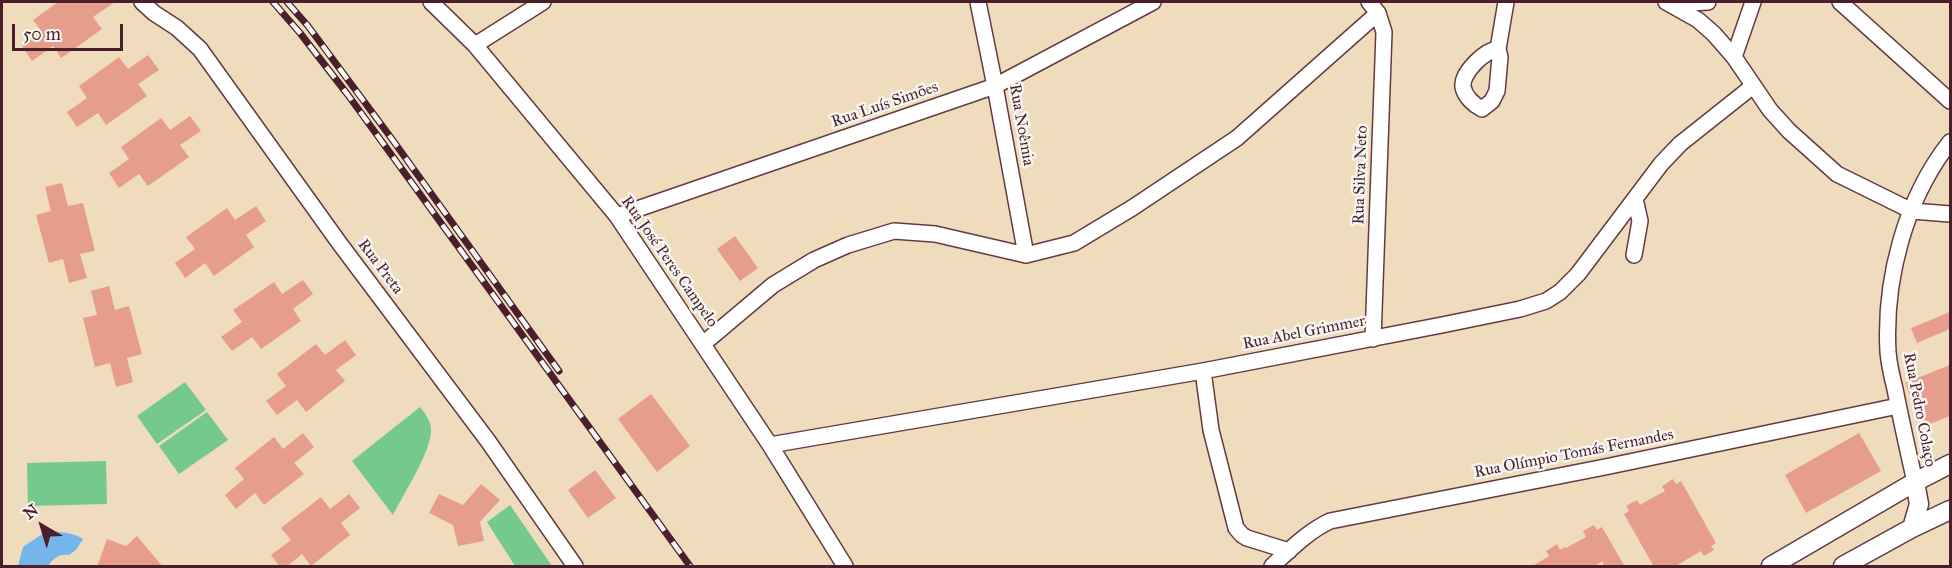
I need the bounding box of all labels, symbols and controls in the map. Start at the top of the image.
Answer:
scale bar [15,12,126,50]
text: 50 m [23,23,61,45]
street label: Rua Luís Simões [829,78,941,132]
street label: Rua Noêmia [1004,83,1038,167]
street label: Rua Silva Neto [1350,125,1372,225]
street label: Rua José Peres Campelo [617,193,721,331]
street label: Rua Preta [353,236,407,298]
street label: Rua Abel Grimmer [1241,312,1367,354]
street label: Rua Pedro Colaço [1899,351,1939,469]
street label: Rua Olímpio Tomás Fernandes [1473,425,1675,483]
north arrow [12,496,72,556]
text: N [19,500,42,523]

